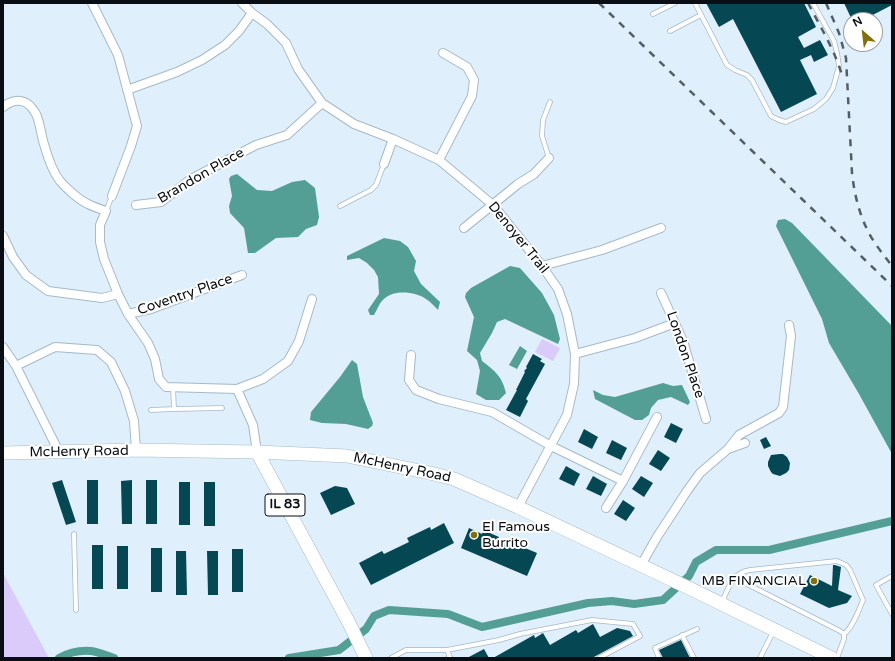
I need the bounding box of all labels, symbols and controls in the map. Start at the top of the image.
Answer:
north arrow [843,12,883,52]
text: N [851,14,865,30]
street label: Brandon Place [155,145,247,207]
street label: Denoyer Trail [484,199,552,277]
street label: Coventry Place [135,271,235,319]
street label: London Place [662,309,708,401]
street label: McHenry Road [29,443,129,461]
street label: McHenry Road [352,449,452,487]
road number: IL 83 [265,494,305,516]
place label: El Famous Burrito [482,519,550,552]
marker: El Famous Burrito [469,530,479,540]
place label: MB FINANCIAL [701,573,806,589]
marker: MB FINANCIAL [809,576,819,586]

